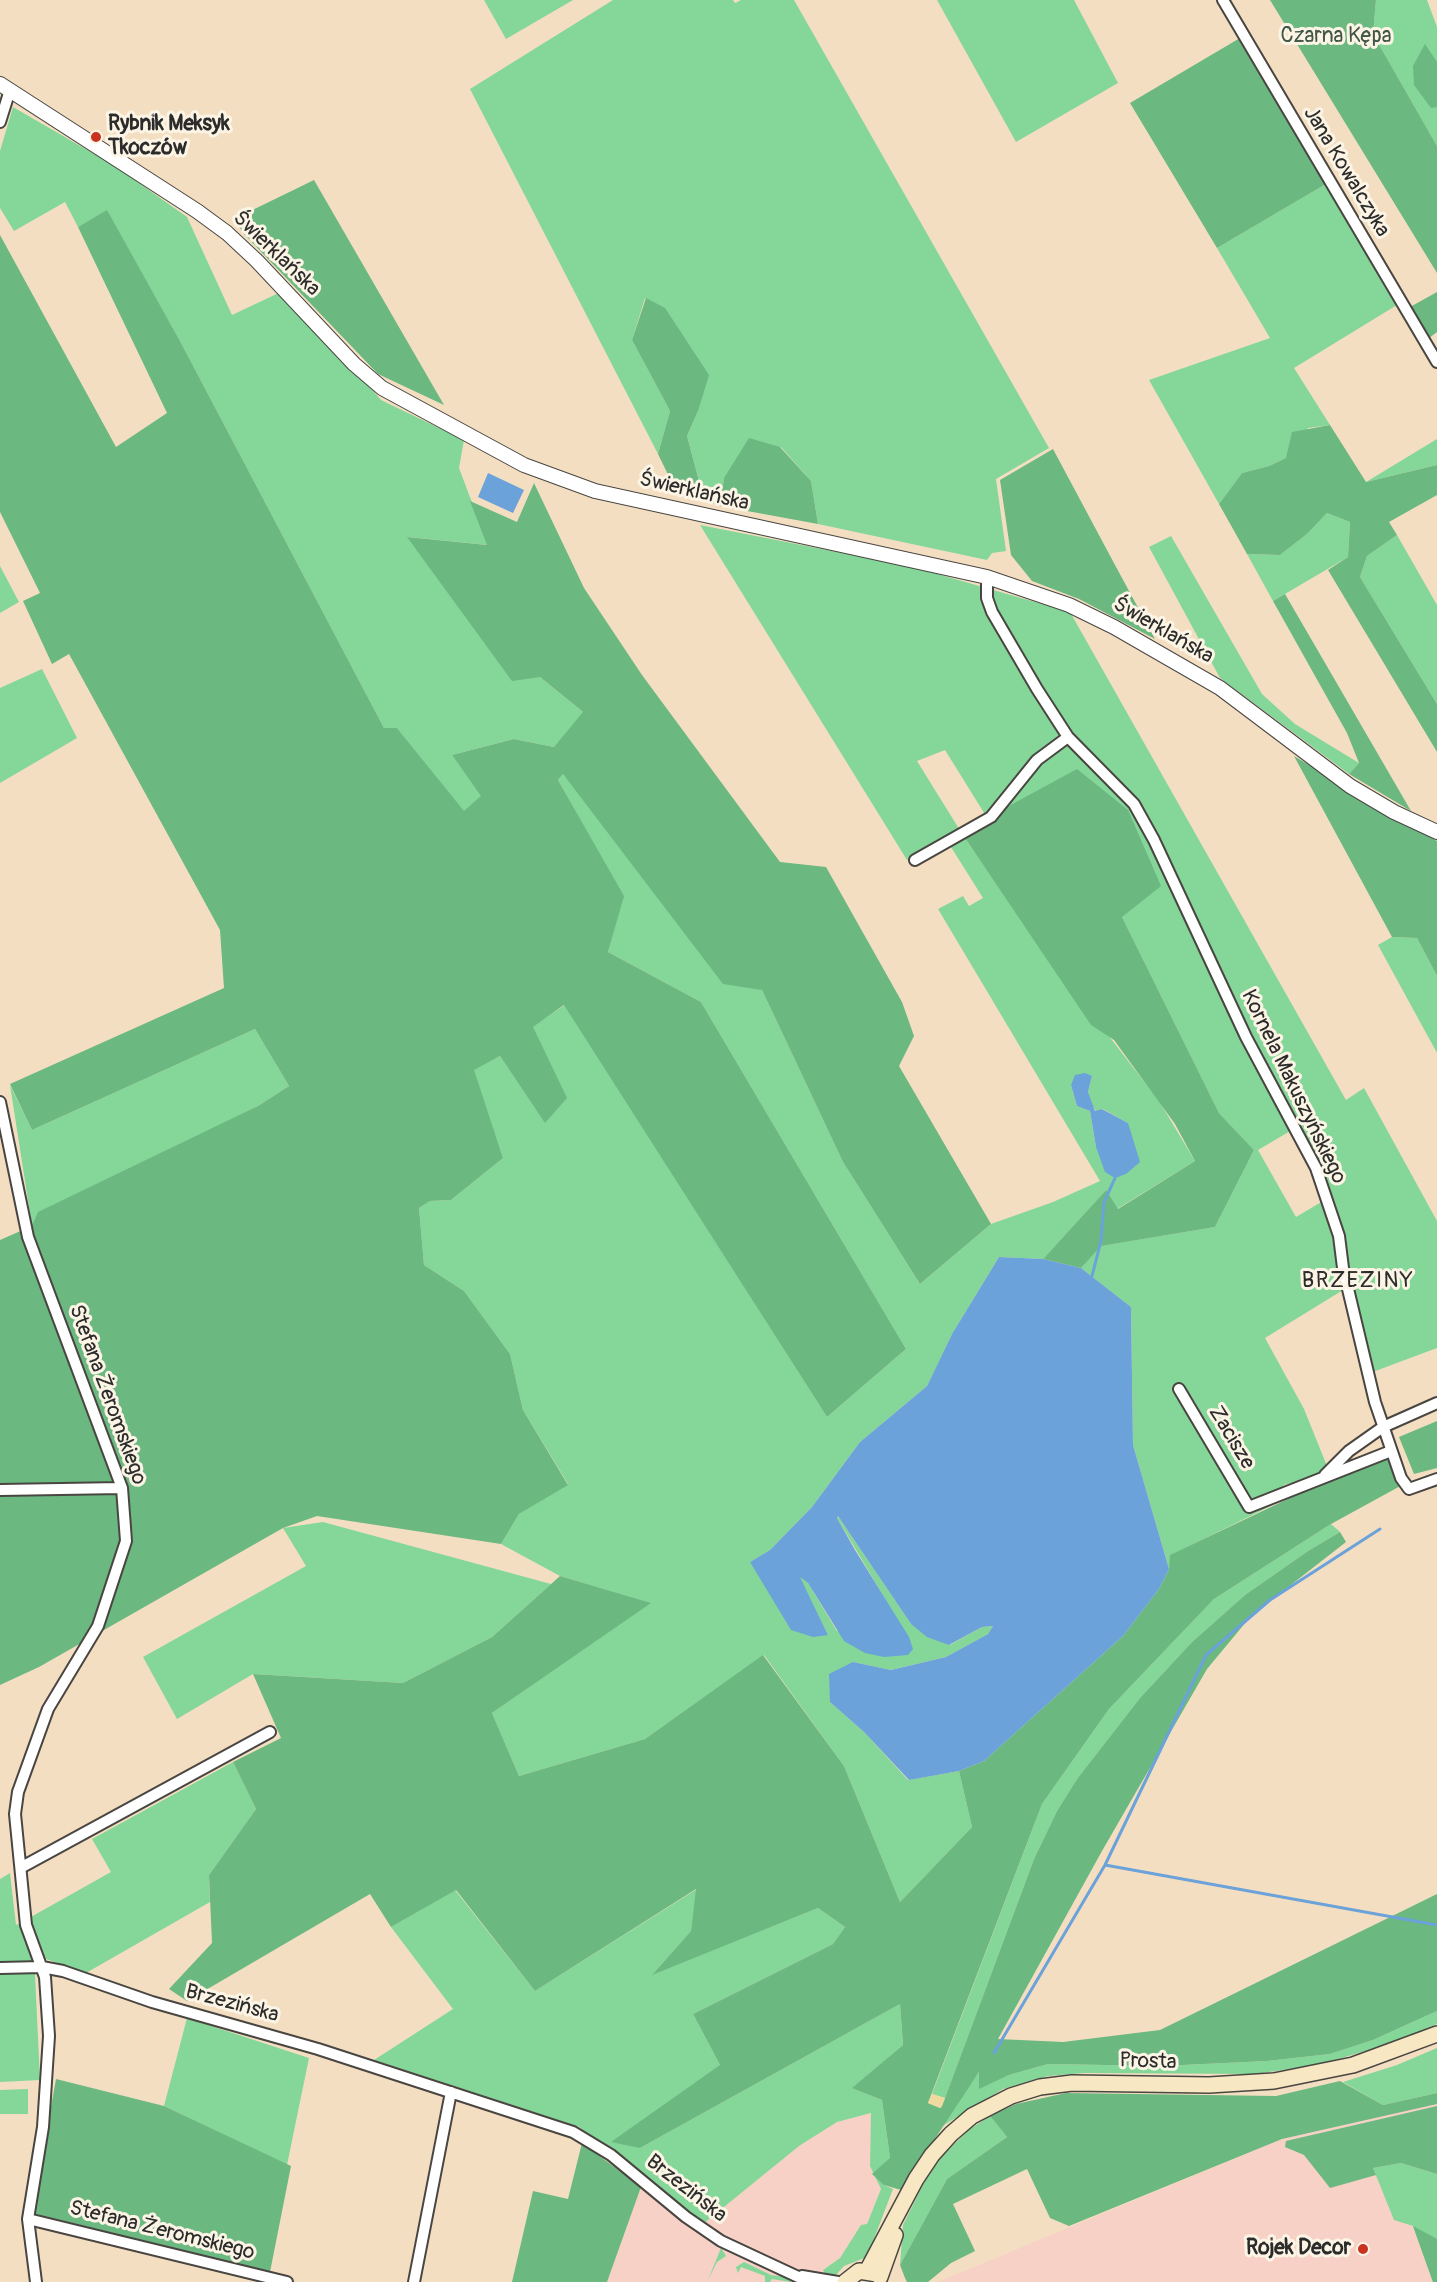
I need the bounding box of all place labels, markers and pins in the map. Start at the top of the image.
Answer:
place label: Rybnik Meksyk Tkoczów [108,112,230,162]
marker: Rybnik Meksyk Tkoczów [89,130,103,144]
place label: Rojek Decor [1246,2236,1351,2262]
marker: Rojek Decor [1356,2242,1370,2256]

